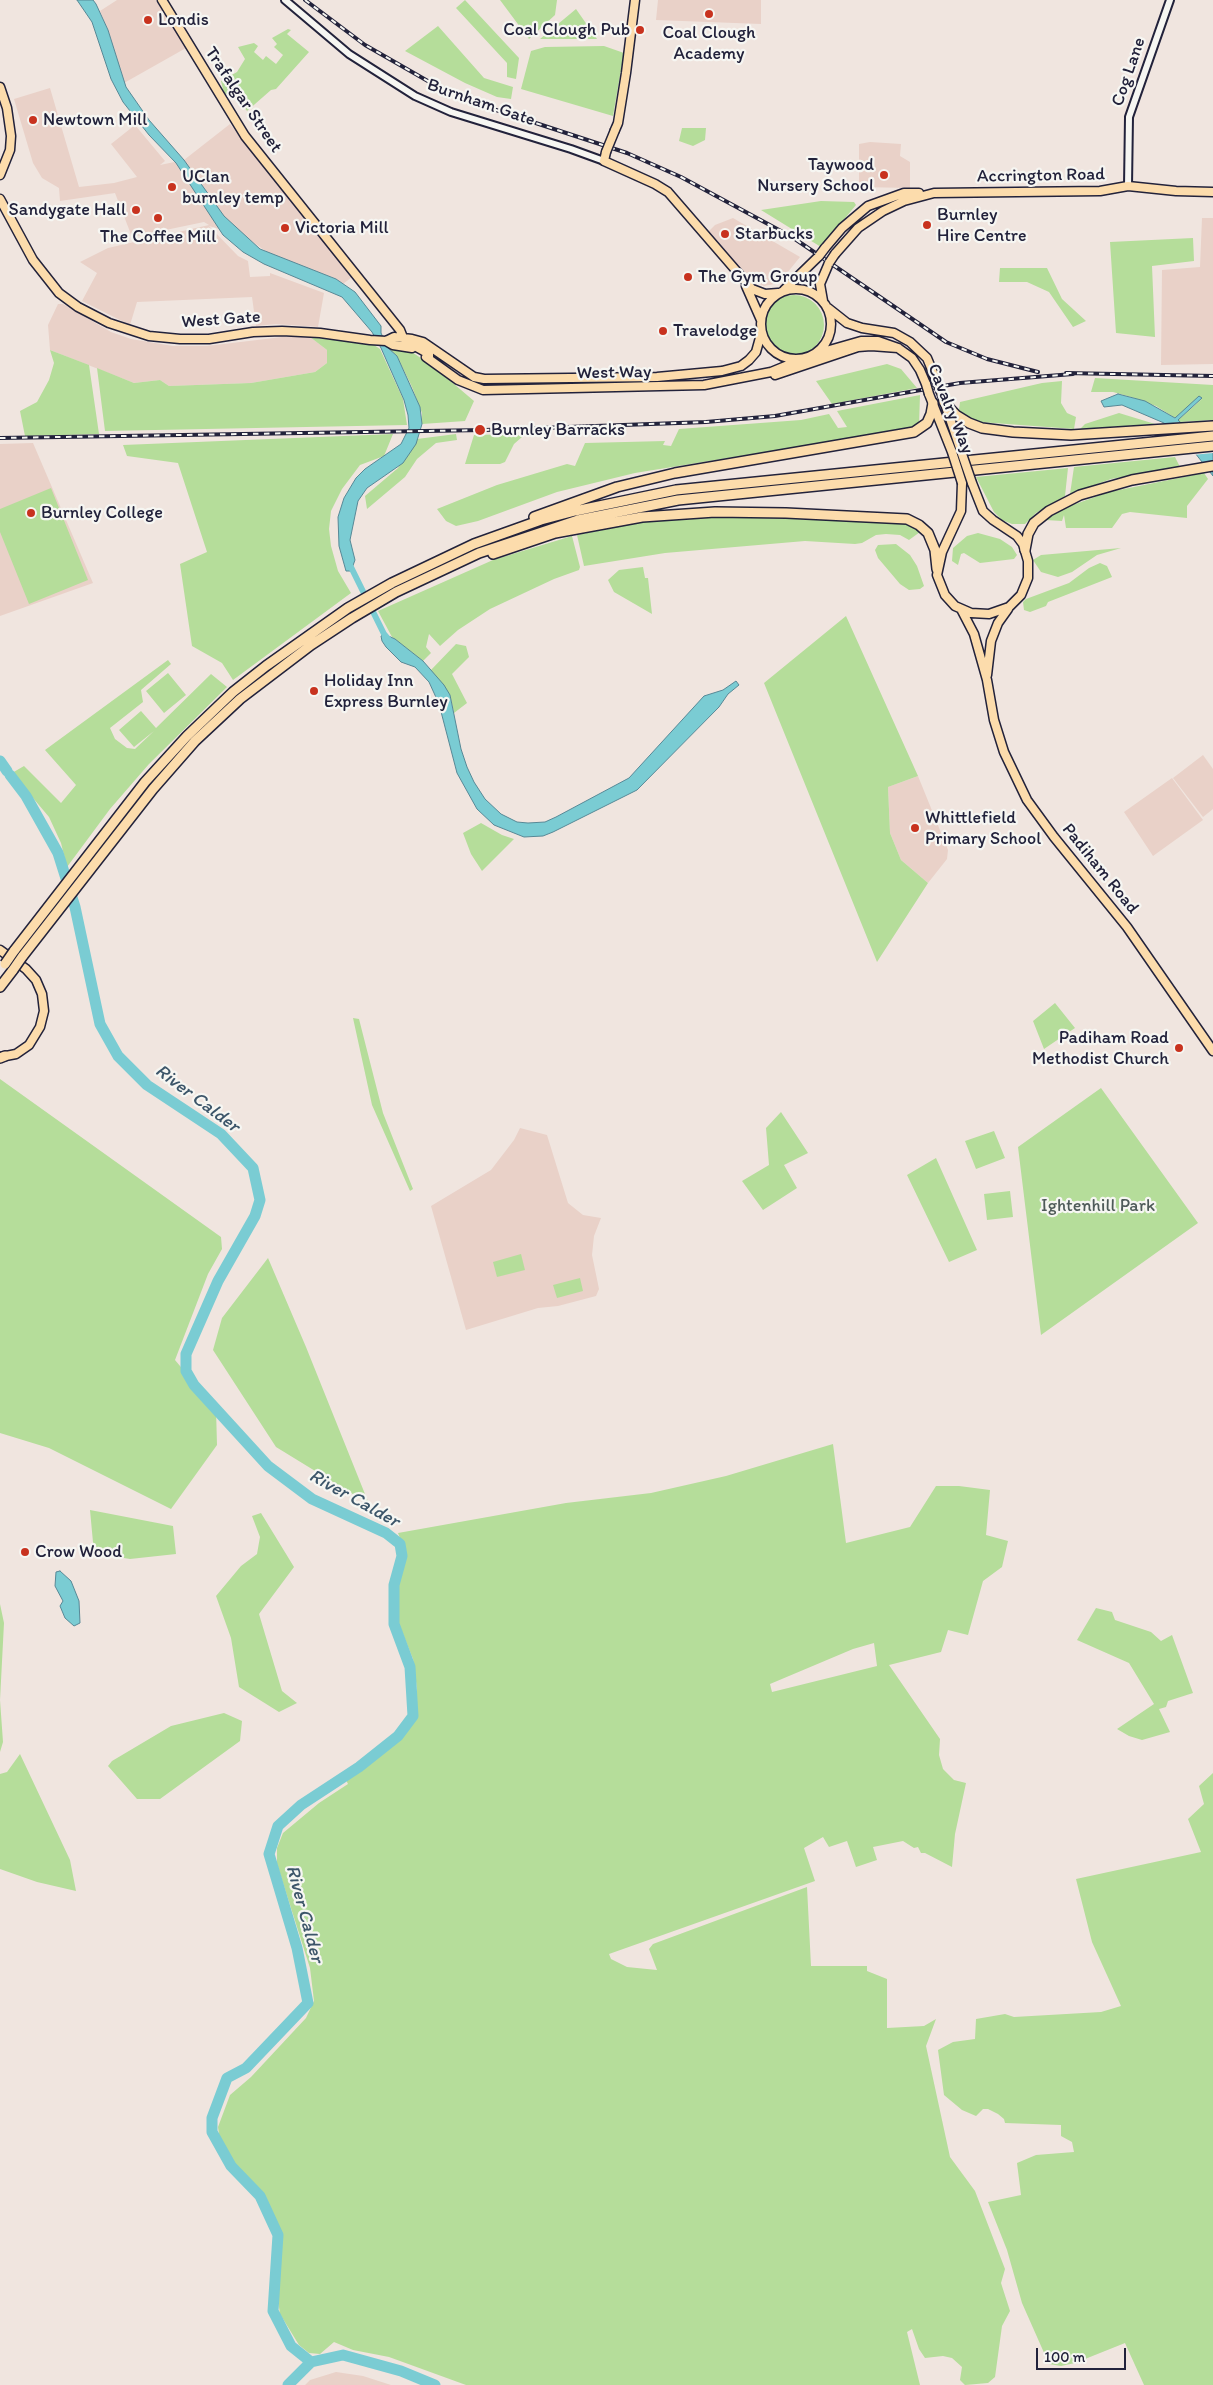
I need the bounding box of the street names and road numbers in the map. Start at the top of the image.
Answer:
street label: Cog Lane [1107,35,1151,109]
street label: Trafalgar Street [200,43,286,157]
street label: Burnham Gate [424,74,538,132]
street label: Accrington Road [977,164,1105,188]
street label: West Gate [181,306,261,334]
street label: Cavalry Way [922,361,978,457]
street label: West Way [577,362,651,384]
street label: Padiham Road [1057,819,1143,919]

